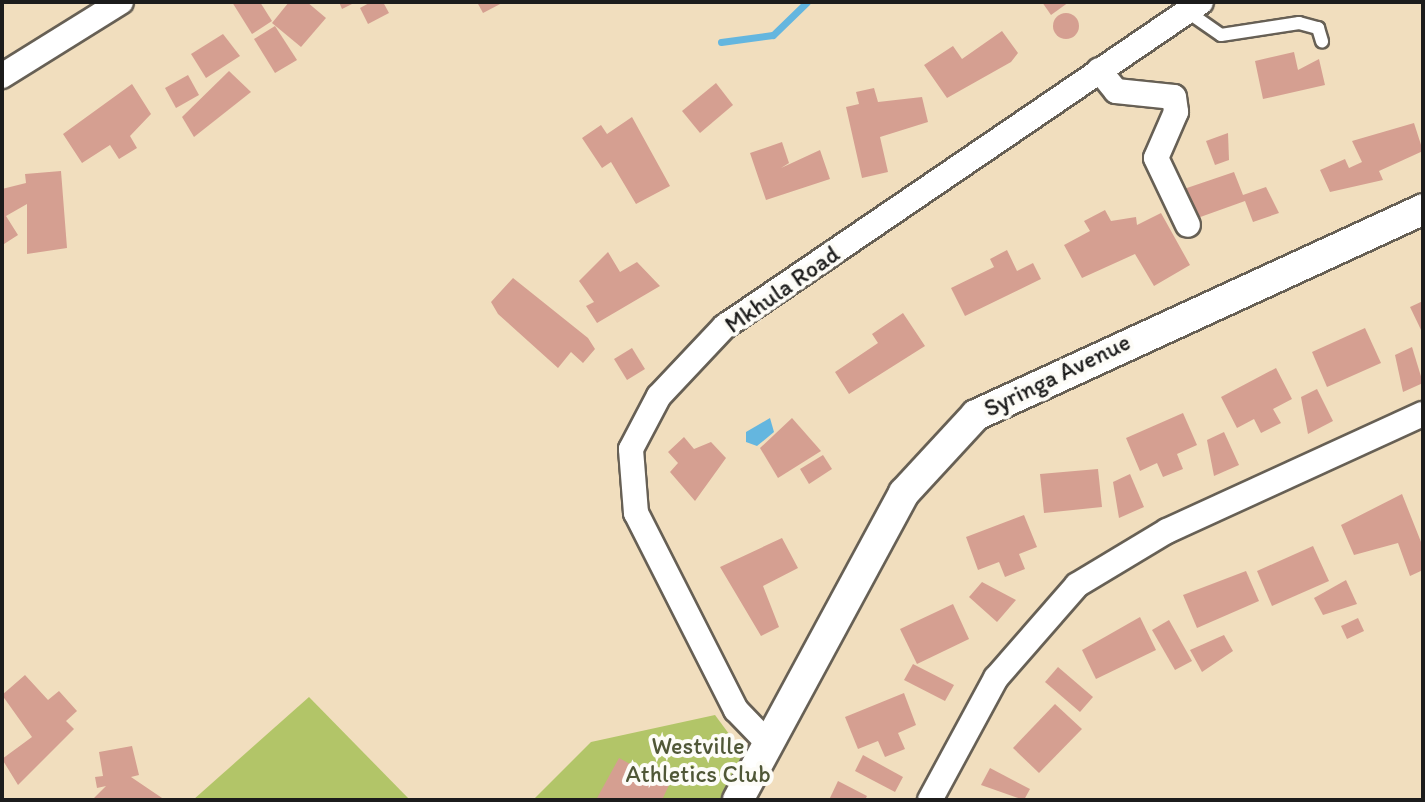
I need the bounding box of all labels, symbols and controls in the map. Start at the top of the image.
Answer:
street label: Mkhula Road [719,239,845,339]
street label: Syringa Avenue [980,327,1134,423]
park label: Westville Athletics Club [625,732,771,788]

